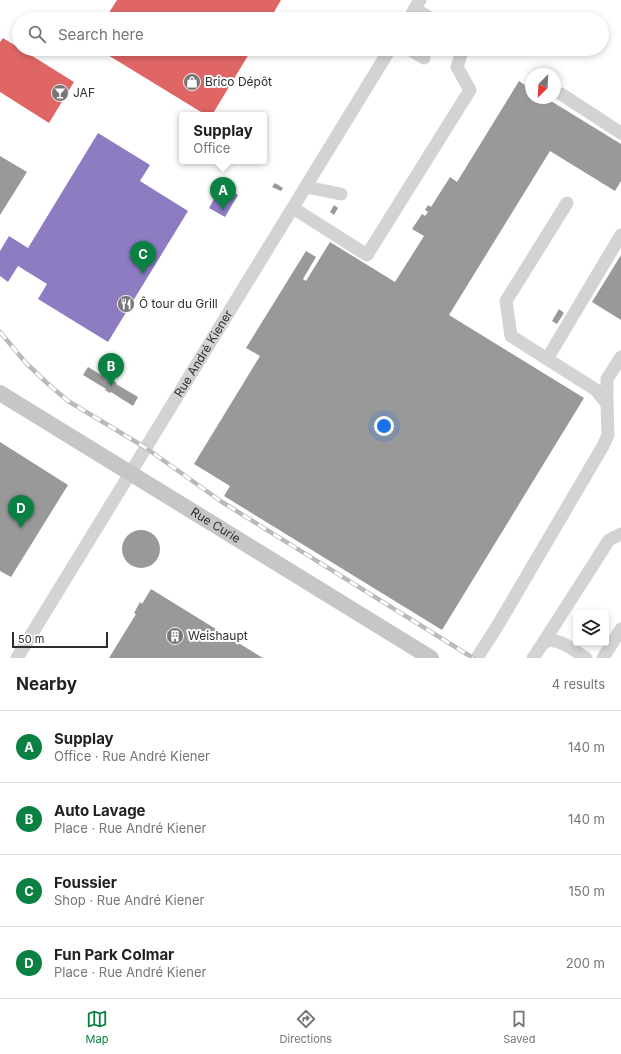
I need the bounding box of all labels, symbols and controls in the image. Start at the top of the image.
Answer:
search box [12,12,609,56]
icon: search [26,23,48,45]
text: Search here [58,25,144,44]
north arrow [525,68,561,104]
shop icon: Brico Dépôt [182,72,202,92]
place label: Brico Dépôt [205,74,272,89]
bar icon: JAF [50,83,70,103]
place label: JAF [73,85,95,100]
popup [179,112,267,164]
text: Supplay [193,121,253,140]
text: Office [193,140,230,156]
pin: A [210,177,236,210]
pin: C [130,241,156,274]
restaurant icon: Ô tour du Grill [116,294,136,314]
place label: Ô tour du Grill [139,296,218,311]
street label: Rue André Kiener [171,307,236,400]
pin: B [98,353,124,386]
your location [374,416,394,436]
pin: D [8,495,34,528]
street label: Rue Curie [188,504,243,546]
map controls [573,610,609,646]
button: layers [573,610,609,646]
building icon: Weishaupt [165,626,185,646]
place label: Weishaupt [188,628,248,643]
scale bar [12,630,108,649]
text: 50 m [18,632,44,646]
text: Nearby [16,674,77,694]
text: 4 results [552,676,605,692]
text: Supplay [54,729,114,748]
text: A [24,739,34,755]
text: 140 m [568,739,605,755]
text: Office · Rue André Kiener [54,748,210,764]
text: Auto Lavage [54,801,146,820]
text: B [25,811,33,827]
text: 140 m [568,811,605,827]
text: Place · Rue André Kiener [54,820,206,836]
text: Foussier [54,873,117,892]
text: C [24,883,34,899]
text: 150 m [569,883,605,899]
text: Shop · Rue André Kiener [54,892,204,908]
text: Fun Park Colmar [54,945,174,964]
text: D [24,955,34,971]
text: 200 m [566,955,605,971]
text: Place · Rue André Kiener [54,964,206,980]
tab: Map [86,1008,108,1046]
tab: Directions [280,1008,332,1046]
tab: Saved [503,1008,535,1046]

